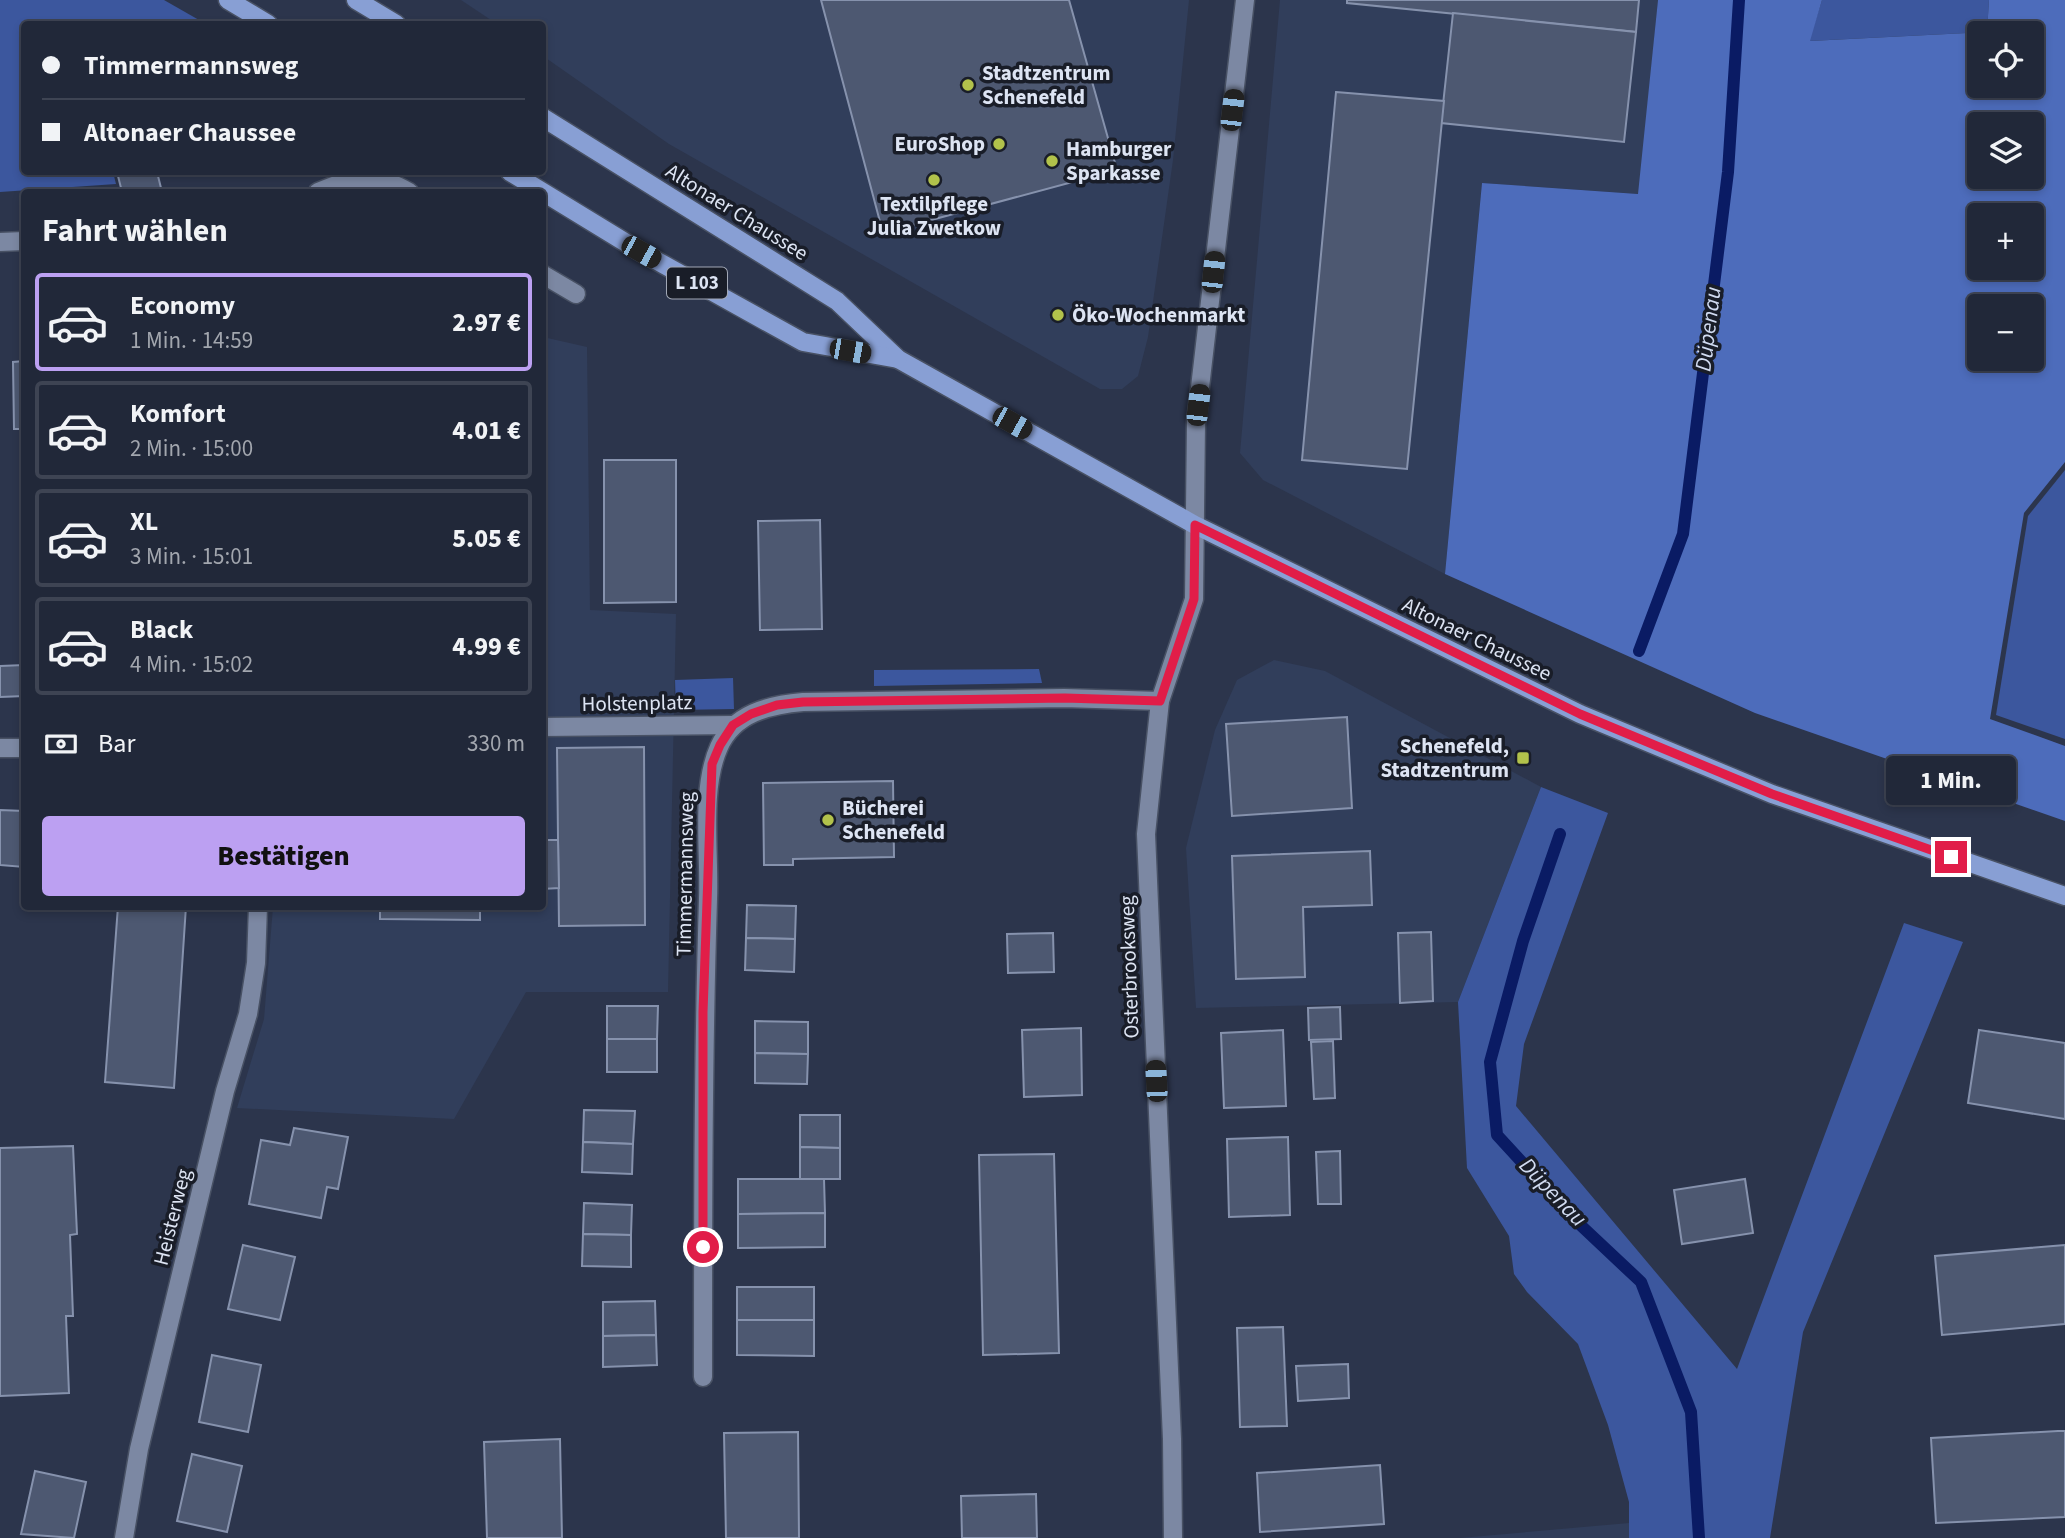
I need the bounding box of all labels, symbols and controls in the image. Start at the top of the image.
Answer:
map controls [1967,21,2044,371]
button: locate [1967,21,2044,98]
text: Timmermannsweg [84,47,298,84]
place label: Stadtzentrum Schenefeld [982,58,1111,112]
marker: Stadtzentrum Schenefeld [960,77,976,93]
car [1220,88,1245,132]
button: layers [1967,112,2044,189]
text: Altonaer Chaussee [84,114,296,151]
place label: EuroShop [894,129,985,159]
place label: Hamburger Sparkasse [1066,134,1172,188]
marker: EuroShop [991,136,1007,152]
marker: Hamburger Sparkasse [1044,153,1060,169]
street label: Altonaer Chaussee [660,156,814,268]
marker: Textilpflege Julia Zwetkow [926,172,942,188]
place label: Textilpflege Julia Zwetkow [867,189,1001,243]
button: + [1967,203,2044,280]
text: Fahrt wählen [42,208,228,254]
car [618,233,665,271]
car [1201,250,1226,294]
road number: L 103 [667,268,727,298]
water label: Düpenau [1686,285,1730,373]
text: Economy [130,287,235,324]
icon: car [46,291,109,354]
button: − [1967,294,2044,371]
place label: Öko-Wochenmarkt [1072,300,1245,330]
text: 2.97 € [452,304,521,341]
marker: Öko-Wochenmarkt [1050,307,1066,323]
text: 1 Min. · 14:59 [130,324,253,357]
car [828,337,873,365]
car [1186,383,1211,427]
text: Komfort [130,395,226,432]
icon: car [46,399,109,462]
car [989,404,1036,442]
text: 4.01 € [452,412,521,449]
text: 2 Min. · 15:00 [130,432,253,465]
text: XL [130,503,158,540]
icon: car [46,507,109,570]
text: 5.05 € [452,520,521,557]
text: 3 Min. · 15:01 [130,540,253,573]
street label: Altonaer Chaussee [1397,590,1557,688]
text: Black [130,611,193,648]
icon: car [46,615,109,678]
text: 4.99 € [452,628,521,665]
text: 4 Min. · 15:02 [130,648,253,681]
street label: Holstenplatz [581,687,693,719]
icon: cash [42,725,80,763]
text: Bar [98,725,135,762]
text: 330 m [467,727,525,760]
place label: Schenefeld, Stadtzentrum [1380,731,1509,785]
marker: Schenefeld, Stadtzentrum [1515,750,1531,766]
callout: 1 Min. [1886,756,2016,804]
text: 1 Min. [1920,764,1982,797]
street label: Timmermannsweg [669,791,701,957]
place label: Bücherei Schenefeld [842,793,945,847]
marker: Bücherei Schenefeld [820,812,836,828]
button: Bestätigen [42,816,525,896]
route end [1935,841,1967,873]
street label: Osterbrooksweg [1111,894,1146,1039]
car [1145,1059,1168,1103]
water label: Düpenau [1511,1150,1595,1234]
street label: Heisterweg [146,1165,199,1268]
route start [687,1231,719,1263]

